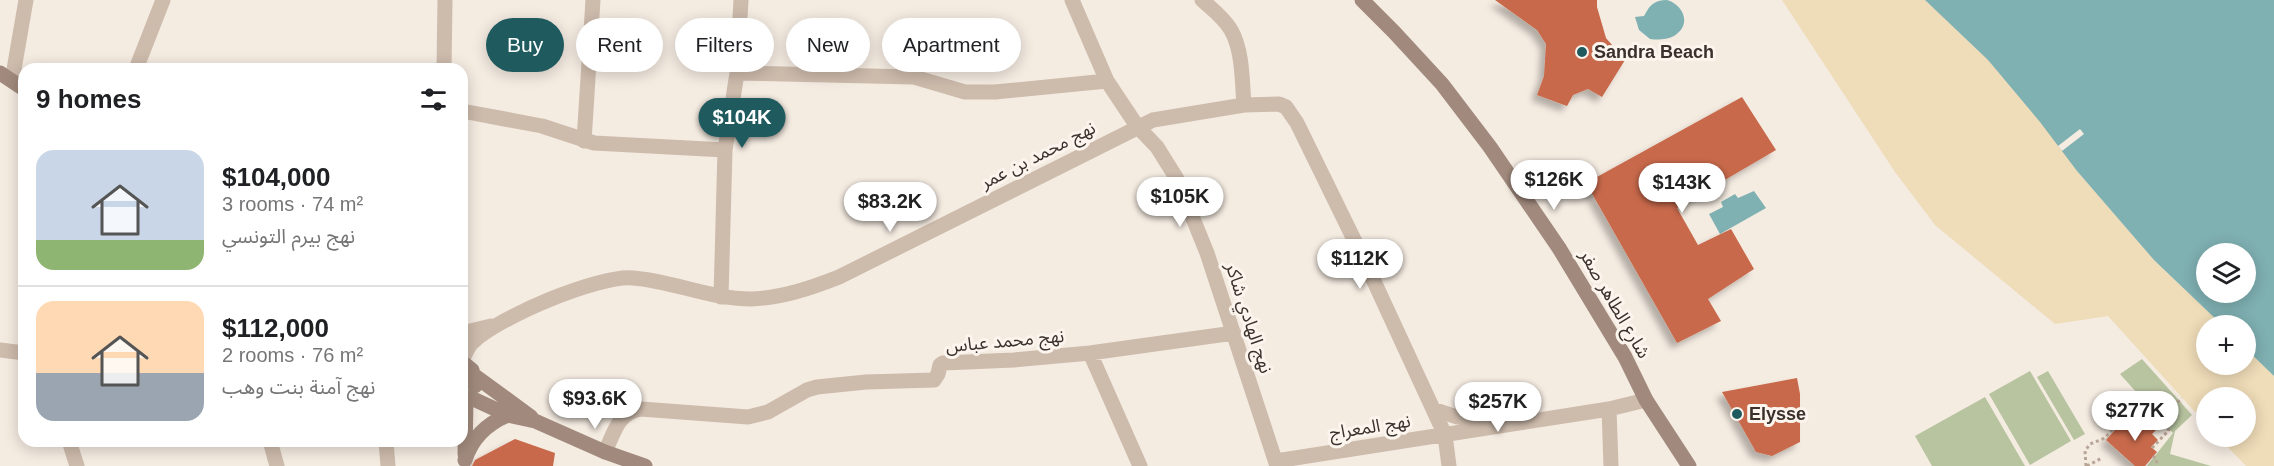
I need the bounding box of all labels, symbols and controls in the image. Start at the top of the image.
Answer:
chip: Buy [486,18,564,72]
chip: Rent [576,18,663,72]
chip: Filters [675,18,774,72]
chip: New [786,18,870,72]
chip: Apartment [882,18,1021,72]
place label: Sandra Beach [1594,42,1714,62]
marker: Sandra Beach [1575,45,1589,59]
icon: filters [417,83,450,116]
text: 9 homes [36,84,142,114]
pin: $104K [700,98,784,149]
text: $104K [713,106,771,128]
street label: نهج محمد بن عمر [976,117,1100,196]
pin: $126K [1512,160,1596,211]
text: $104,000 [222,162,330,192]
pin: $143K [1640,163,1724,214]
text: $126K [1525,168,1583,190]
text: $143K [1653,171,1711,193]
icon: home [84,174,156,246]
pin: $105K [1138,177,1222,228]
pin: $83.2K [841,182,939,233]
text: $105K [1151,185,1209,207]
text: $83.2K [858,190,922,212]
text: 3 rooms · 74 m² [222,193,363,215]
text: نهج بيرم التونسي [222,225,355,247]
pin: $112K [1318,239,1402,290]
map controls [2196,243,2256,447]
button: layers [2196,243,2256,303]
street label: شارع الطاهر صفر [1572,245,1654,364]
text: $112K [1331,247,1389,269]
street label: نهج الهادي شاكر [1218,259,1276,377]
text: $112,000 [222,313,329,343]
button: + [2196,315,2256,375]
icon: home [84,325,156,397]
street label: نهج محمد عباس [945,326,1065,359]
text: 2 rooms · 76 m² [222,344,363,366]
text: نهج آمنة بنت وهب [222,376,375,398]
pin: $93.6K [546,379,644,430]
pin: $257K [1456,382,1540,433]
text: $93.6K [563,387,627,409]
button: − [2196,387,2256,447]
text: $257K [1469,390,1527,412]
pin: $277K [2093,391,2177,442]
text: $277K [2106,399,2164,421]
place label: Elysse [1749,404,1806,424]
marker: Elysse [1730,407,1744,421]
street label: نهج المعراج [1328,411,1412,446]

